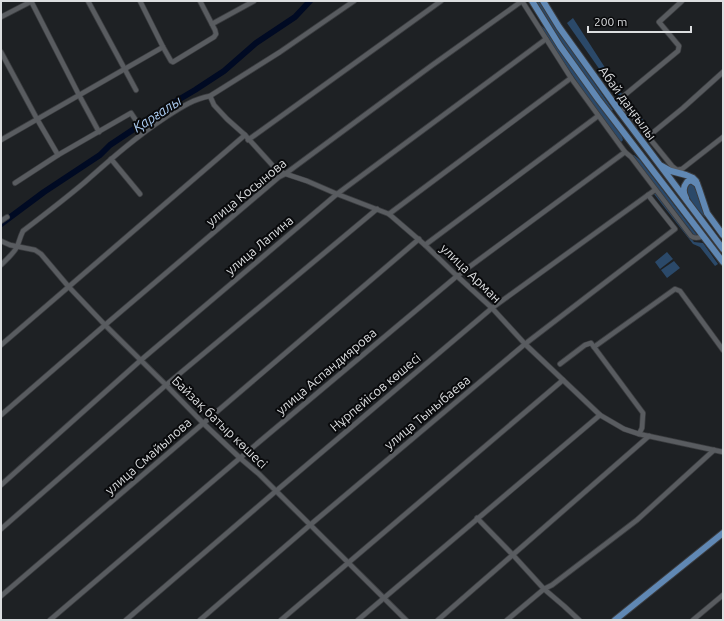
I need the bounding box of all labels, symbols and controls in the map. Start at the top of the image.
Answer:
scale bar [588,8,691,34]
text: 200 m [594,15,627,28]
street label: Абай даңғылы [597,63,659,143]
water label: Қарғалы [130,92,185,136]
street label: улица Косынова [203,156,289,228]
street label: улица Лапина [222,213,296,277]
street label: улица Арман [438,241,504,305]
street label: улица Аспандиярова [273,325,379,417]
street label: Нұрпейісов көшесі [327,350,423,434]
street label: улица Тыныбаева [381,372,473,452]
street label: Байзақ батыр көшесі [170,373,270,471]
street label: улица Смайылова [102,415,194,497]

